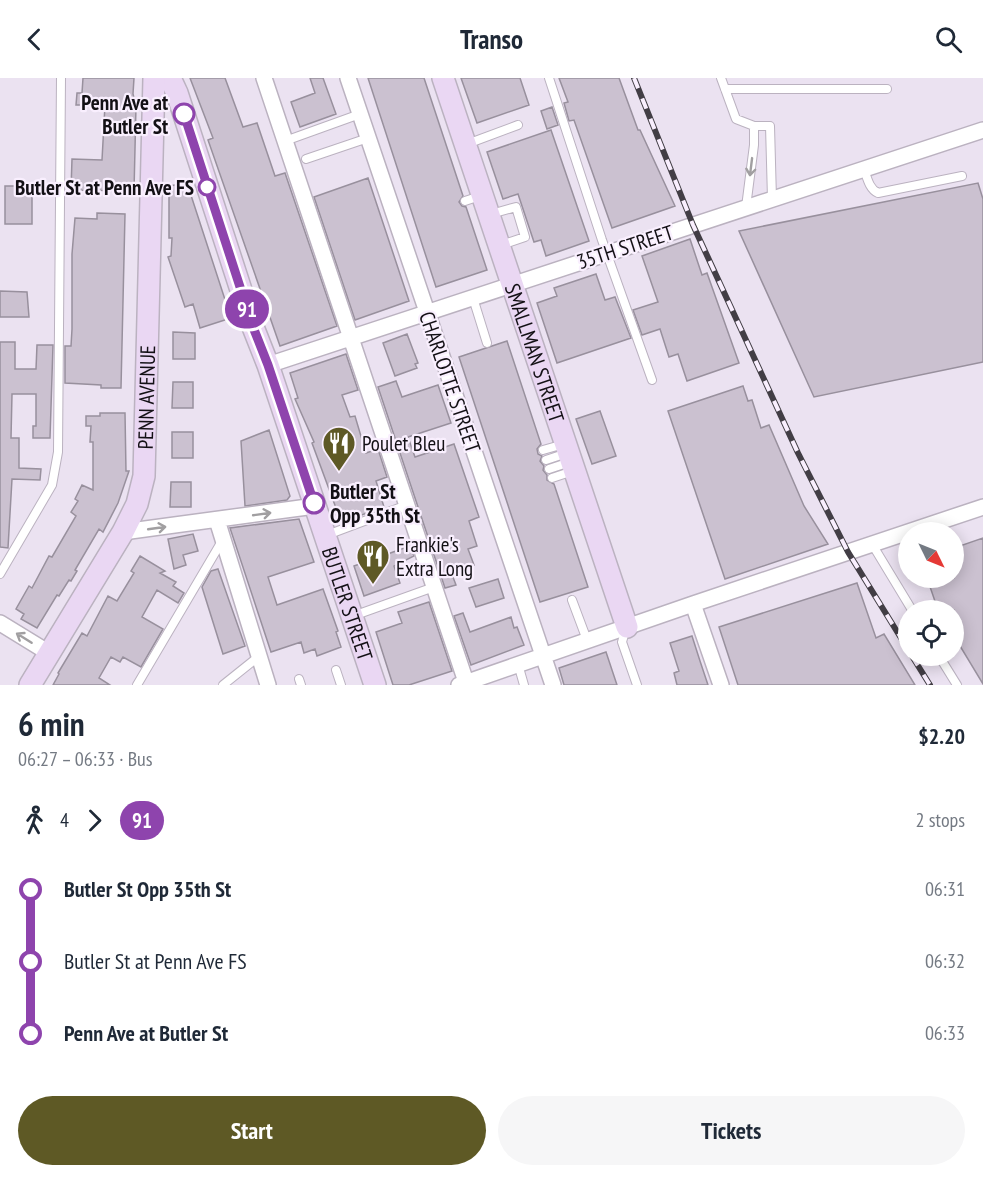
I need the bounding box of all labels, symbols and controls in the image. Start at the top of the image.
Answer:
text: Transo [460,22,523,56]
icon: back [18,23,51,56]
icon: search [932,23,965,56]
place label: Penn Ave at Butler St [81,89,168,140]
marker: Penn Ave at Butler St [173,103,195,125]
one-way arrow [746,156,757,176]
place label: Butler St at Penn Ave FS [15,174,194,201]
marker: Butler St at Penn Ave FS [198,178,216,196]
street label: 35TH STREET [573,219,677,275]
street label: SMALLMAN STREET [499,280,571,426]
line badge: 91 [220,290,274,328]
text: 91 [237,296,257,323]
street label: CHARLOTTE STREET [413,308,487,457]
street label: PENN AVENUE [131,345,161,450]
restaurant icon: Poulet Bleu [321,425,357,472]
place label: Poulet Bleu [362,430,445,457]
place label: Butler St Opp 35th St [330,478,420,529]
marker: Butler St Opp 35th St [303,492,325,514]
one-way arrow [252,508,272,519]
one-way arrow [147,522,166,533]
north arrow [898,522,964,588]
map controls [898,522,964,666]
place label: Frankie's Extra Long [396,531,473,582]
restaurant icon: Frankie's Extra Long [355,538,391,585]
street label: BUTLER STREET [316,543,380,665]
button: locate [898,600,964,666]
one-way arrow [16,631,33,643]
text: 6 min [18,702,85,745]
text: $2.20 [918,722,965,750]
text: 06:27 – 06:33 · Bus [18,746,153,772]
icon: walk [18,804,51,837]
icon: forward [78,804,111,837]
text: 4 [60,807,69,833]
text: 91 [132,807,152,834]
text: 2 stops [916,807,965,833]
text: Butler St Opp 35th St [64,875,231,903]
text: 06:31 [925,876,965,902]
text: Butler St at Penn Ave FS [64,947,247,975]
text: 06:32 [925,948,965,974]
text: Penn Ave at Butler St [64,1019,228,1047]
text: 06:33 [925,1020,965,1046]
button: Start [18,1096,486,1165]
button: Tickets [498,1096,965,1165]

